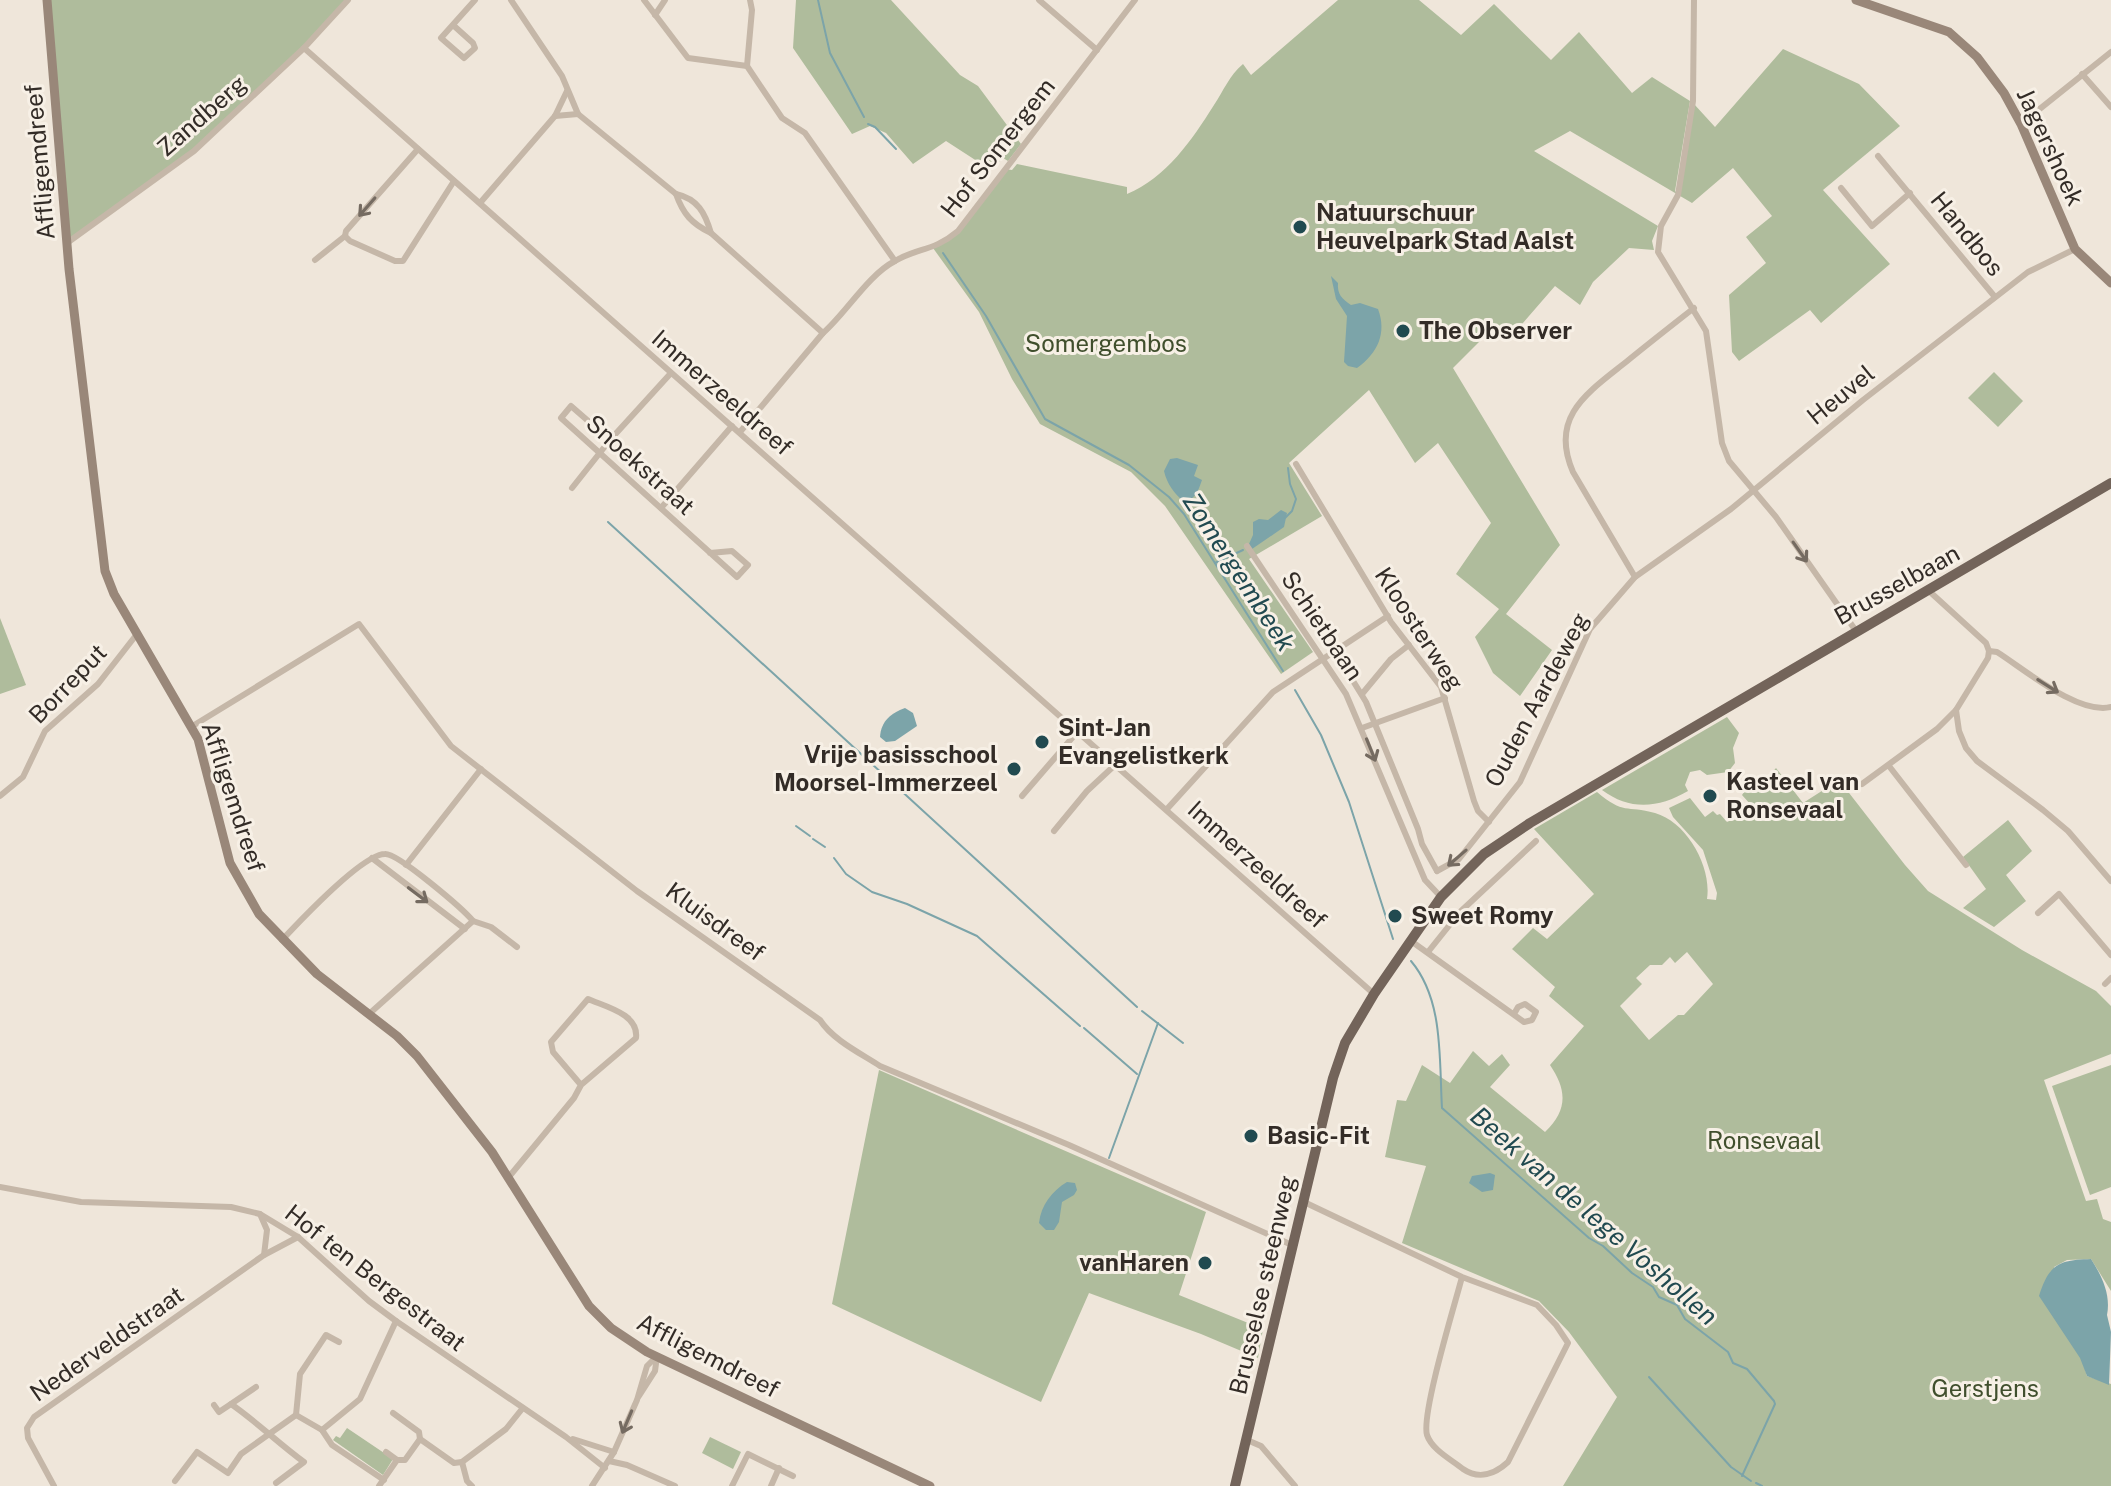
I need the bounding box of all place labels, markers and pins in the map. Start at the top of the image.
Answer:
place label: Natuurschuur Heuvelpark Stad Aalst [1316,198,1574,254]
marker: Natuurschuur Heuvelpark Stad Aalst [1291,218,1309,236]
place label: The Observer [1419,316,1572,344]
marker: The Observer [1394,322,1412,340]
place label: Sint-Jan Evangelistkerk [1058,713,1229,769]
marker: Sint-Jan Evangelistkerk [1033,733,1051,751]
place label: Vrije basisschool Moorsel-Immerzeel [774,740,998,796]
marker: Vrije basisschool Moorsel-Immerzeel [1005,760,1023,778]
place label: Kasteel van Ronsevaal [1726,767,1859,823]
marker: Kasteel van Ronsevaal [1701,787,1719,805]
place label: Sweet Romy [1411,901,1554,929]
marker: Sweet Romy [1386,907,1404,925]
place label: Basic-Fit [1267,1121,1370,1149]
marker: Basic-Fit [1242,1127,1260,1145]
place label: vanHaren [1079,1248,1189,1276]
marker: vanHaren [1196,1254,1214,1272]

